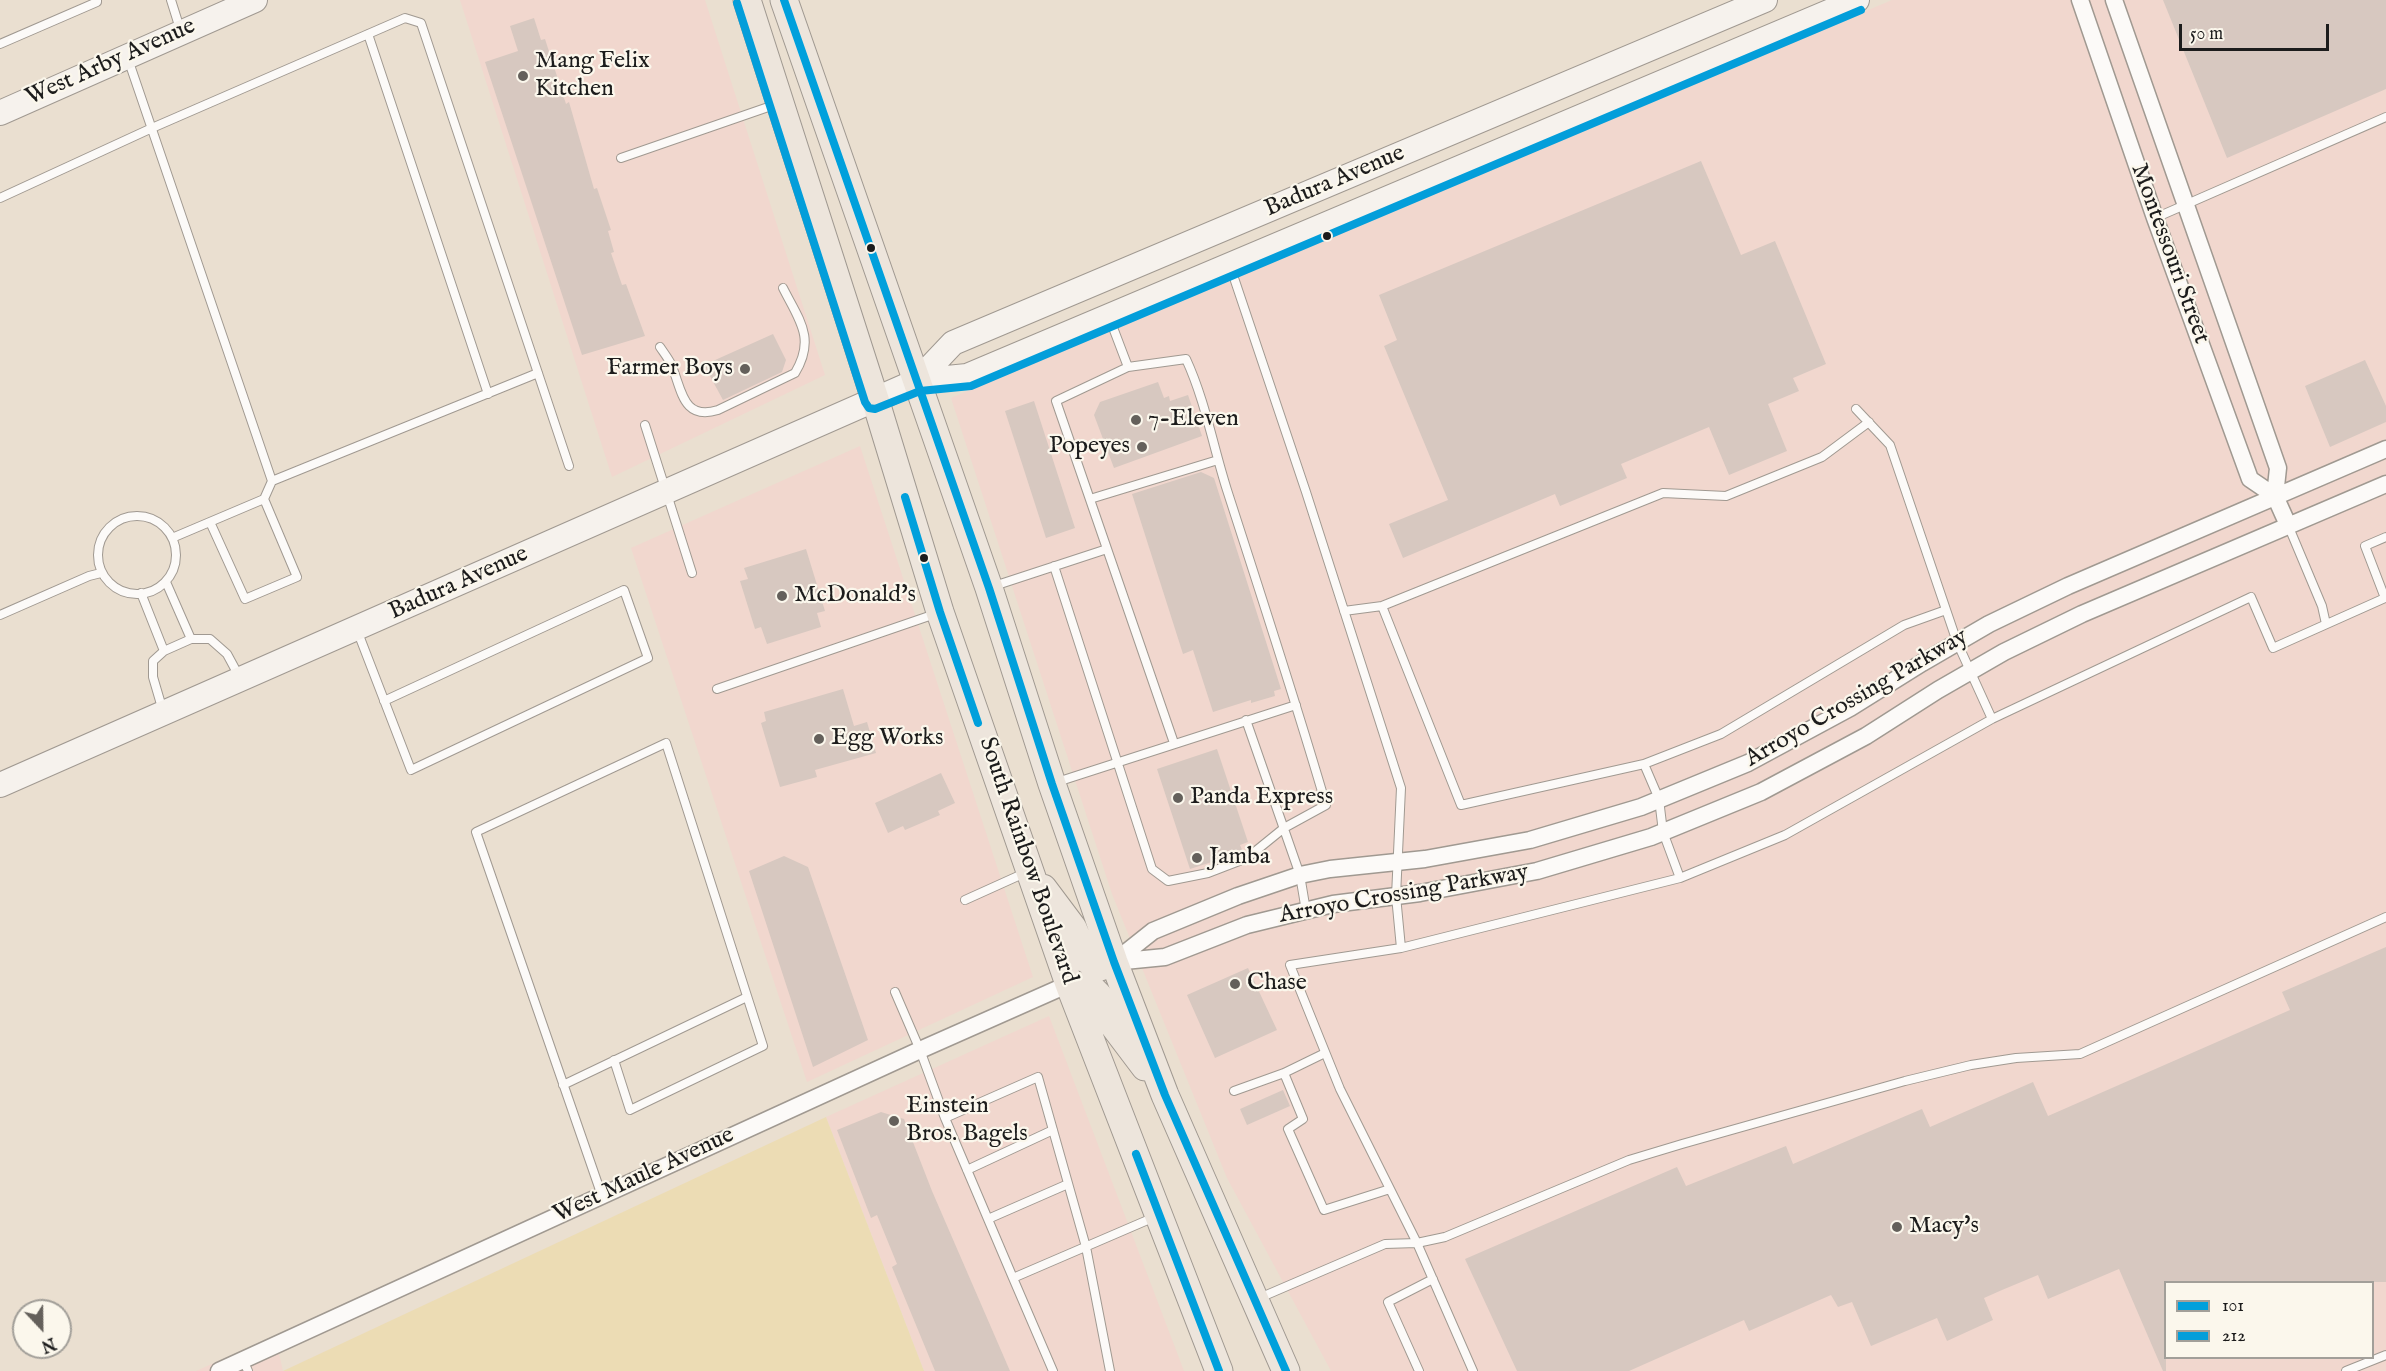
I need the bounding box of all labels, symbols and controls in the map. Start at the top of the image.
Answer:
scale bar [2182,12,2332,50]
street label: West Arby Avenue [22,13,200,113]
text: 50 m [2190,23,2223,46]
place label: Mang Felix Kitchen [535,48,650,104]
marker: Mang Felix Kitchen [516,69,530,83]
street label: Badura Avenue [1261,140,1409,224]
street label: Montessouri Street [2123,160,2215,348]
unlabelled marker [1321,230,1333,242]
unlabelled marker [865,242,877,254]
place label: Farmer Boys [607,355,733,383]
marker: Farmer Boys [738,362,752,376]
place label: 7-Eleven [1148,406,1239,434]
marker: 7-Eleven [1129,413,1143,427]
place label: Popeyes [1049,433,1130,461]
marker: Popeyes [1135,440,1149,454]
street label: Badura Avenue [385,540,533,628]
unlabelled marker [918,552,930,564]
place label: McDonald's [794,582,916,610]
marker: McDonald's [775,589,789,603]
street label: Arroyo Crossing Parkway [1740,623,1974,775]
place label: Egg Works [831,725,943,753]
marker: Egg Works [812,732,826,746]
street label: South Rainbow Boulevard [971,734,1083,988]
place label: Panda Express [1190,784,1333,812]
marker: Panda Express [1171,791,1185,805]
place label: Jamba [1209,844,1270,872]
marker: Jamba [1190,851,1204,865]
street label: Arroyo Crossing Parkway [1277,859,1531,931]
place label: Chase [1247,970,1307,998]
marker: Chase [1228,977,1242,991]
place label: Einstein Bros. Bagels [906,1093,1028,1149]
marker: Einstein Bros. Bagels [887,1114,901,1128]
street label: West Maule Avenue [549,1122,739,1230]
place label: Macy's [1909,1213,1979,1241]
marker: Macy's [1890,1220,1904,1234]
legend [2164,1281,2374,1359]
text: 101 [2222,1295,2244,1318]
north arrow [12,1299,72,1359]
text: 212 [2222,1325,2246,1348]
text: N [38,1332,58,1356]

